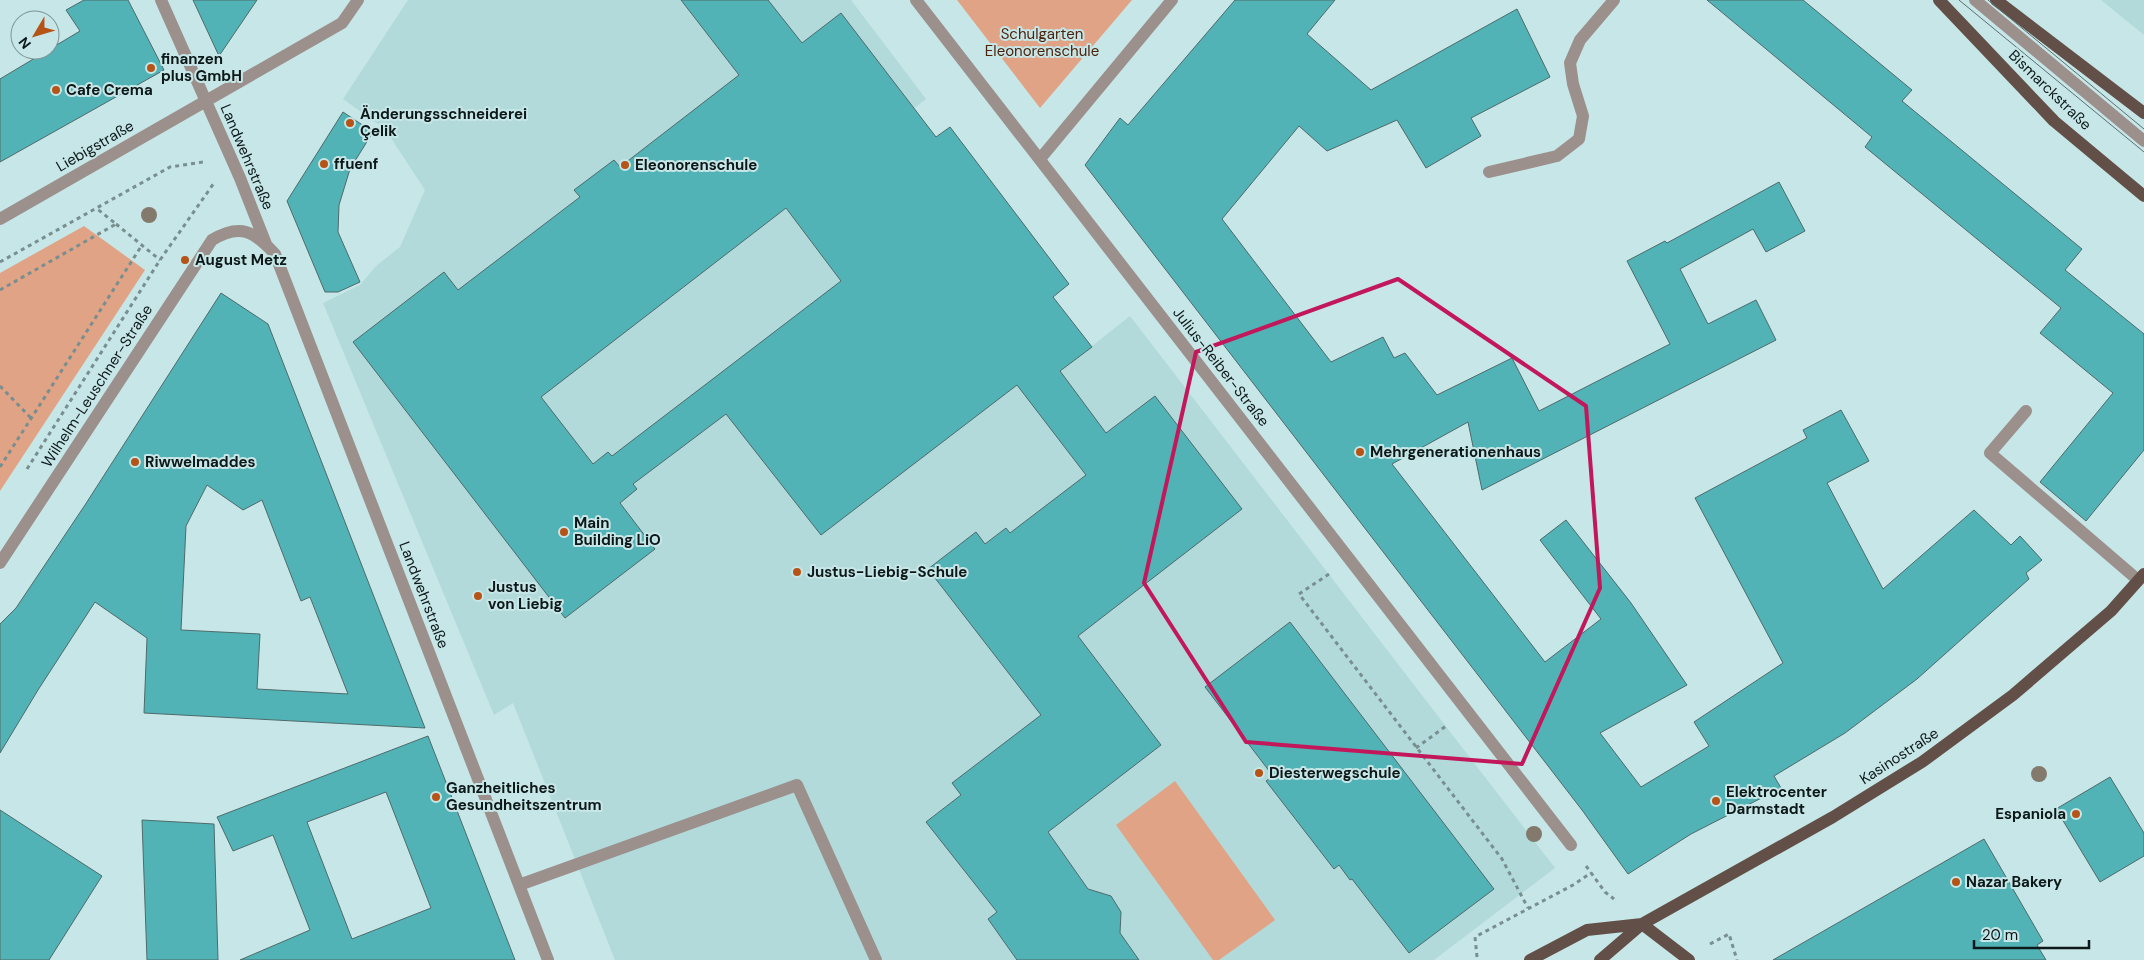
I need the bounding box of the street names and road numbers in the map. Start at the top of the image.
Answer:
street label: Bismarckstraße [2004,45,2096,135]
street label: Landwehrstraße [216,101,278,213]
street label: Liebigstraße [53,116,137,176]
street label: Wilhelm-Leuschner-Straße [37,301,157,471]
street label: Julius-Reiber-Straße [1168,303,1274,431]
street label: Landwehrstraße [394,539,454,651]
street label: Kasinostraße [1856,723,1942,789]

